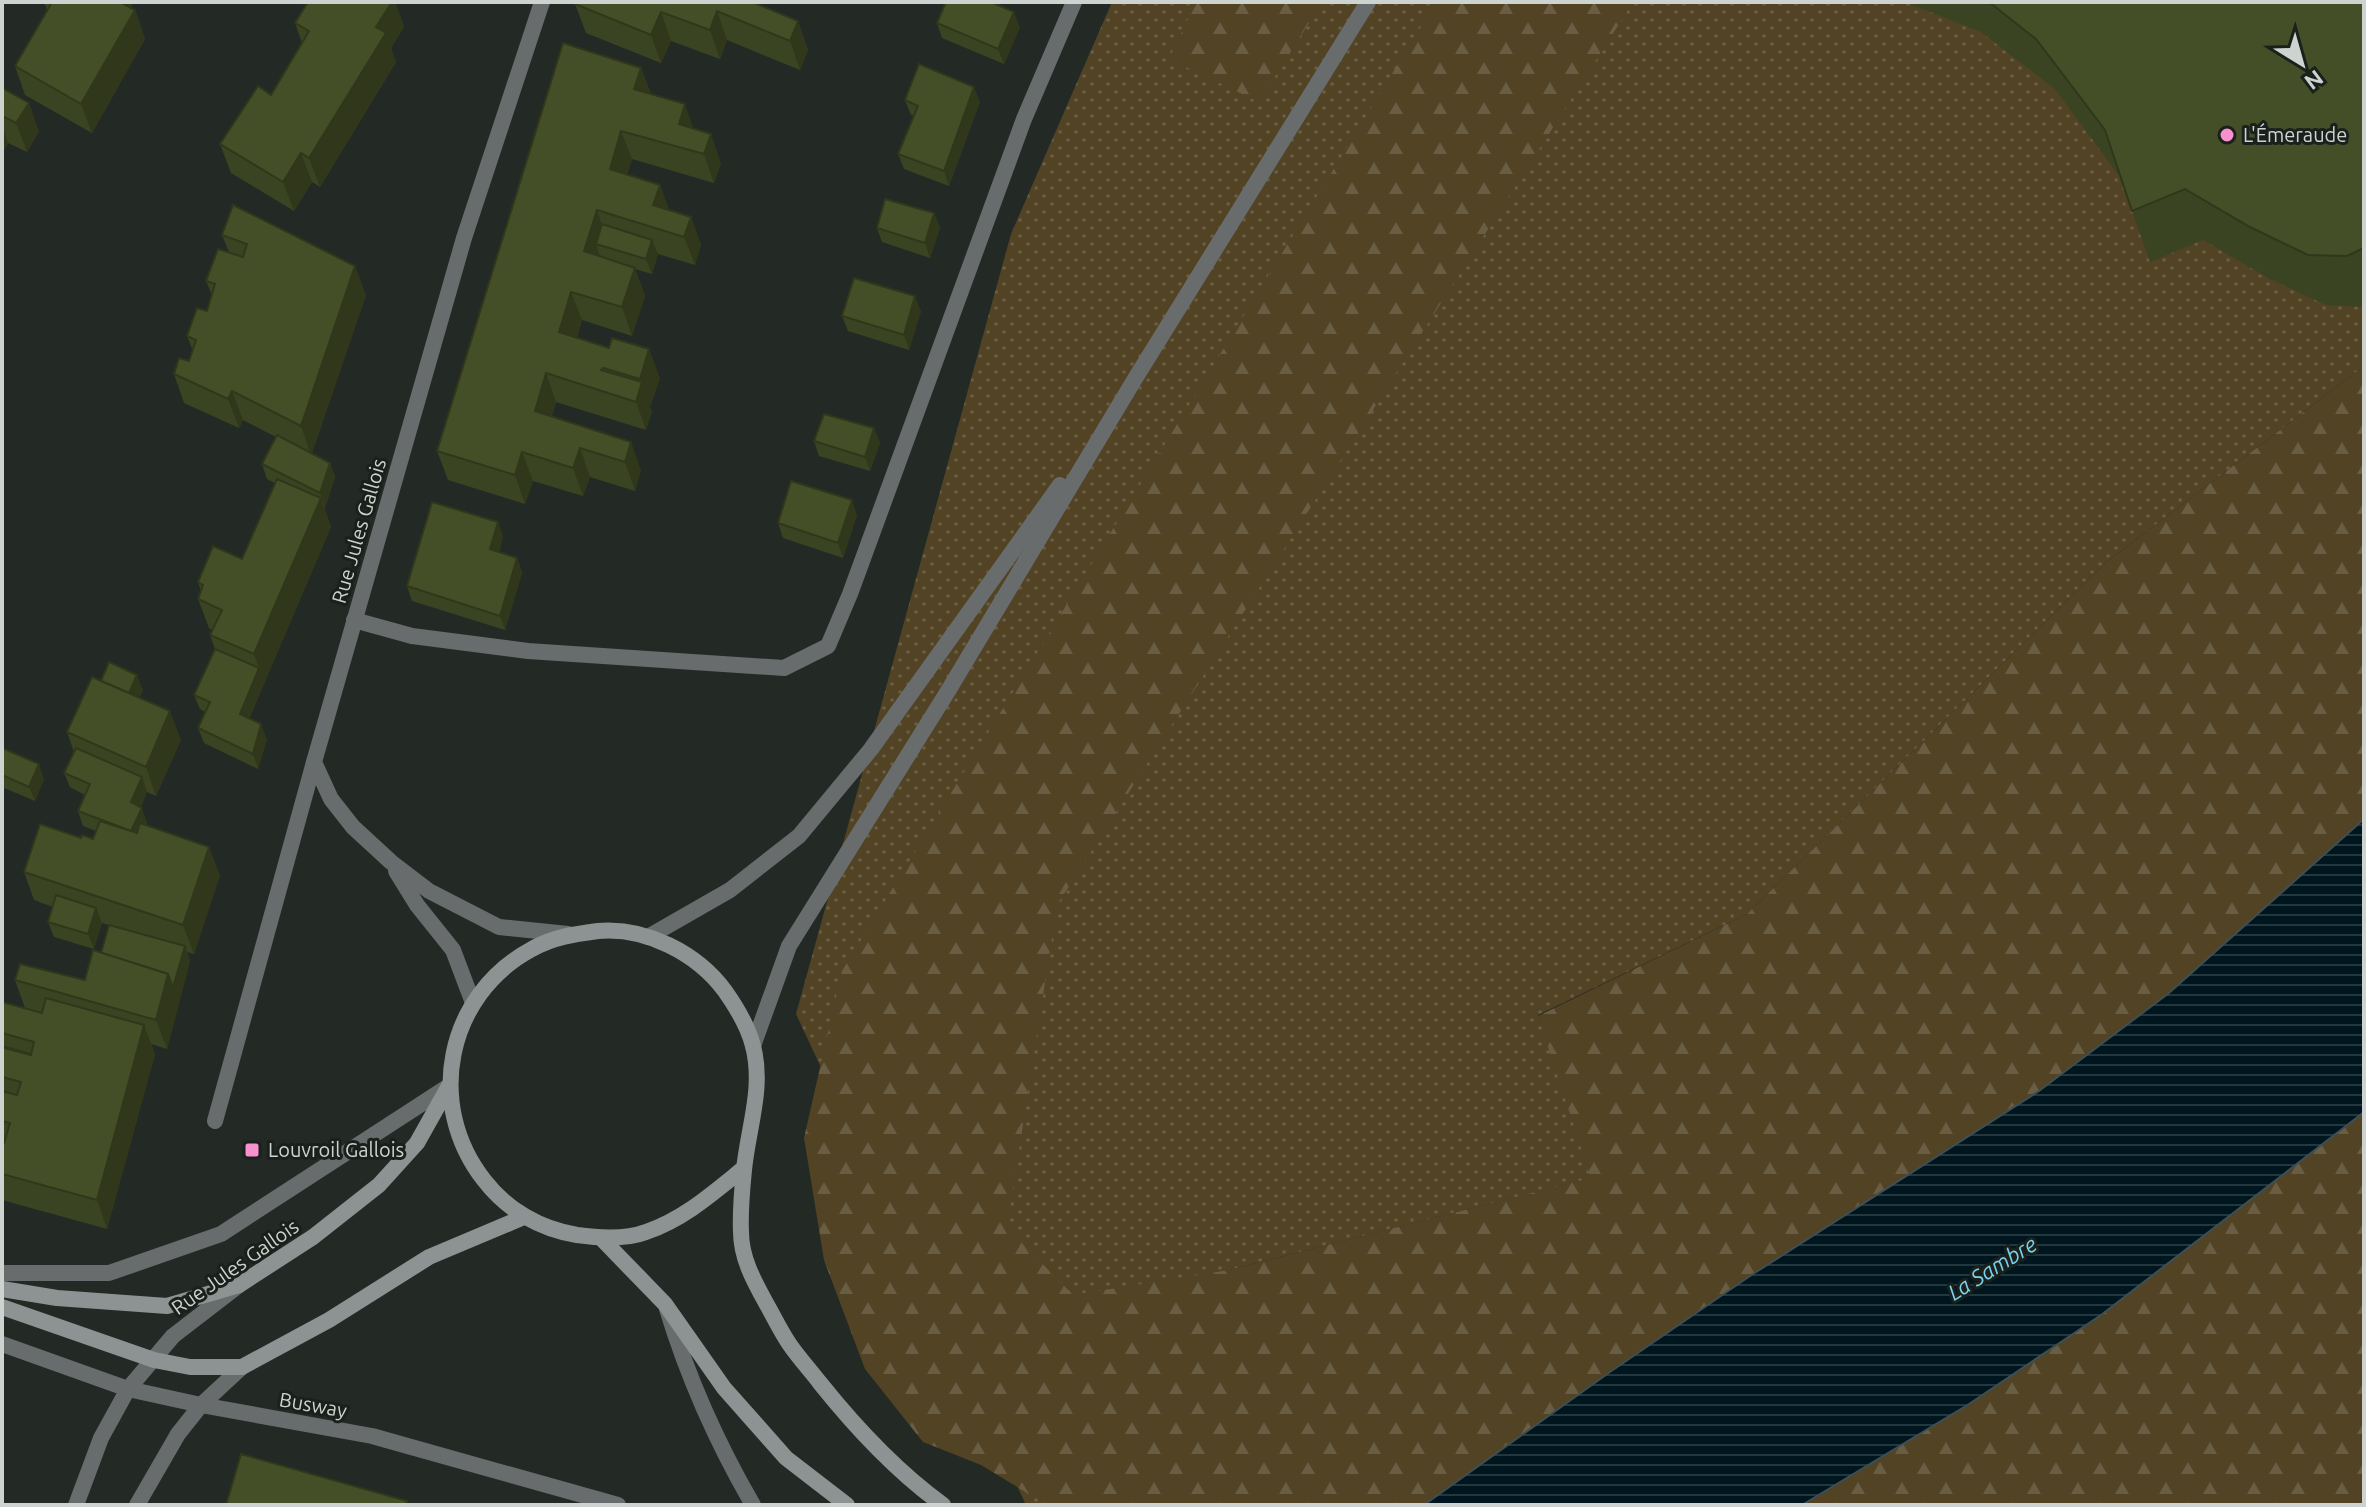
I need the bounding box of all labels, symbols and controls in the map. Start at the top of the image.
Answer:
north arrow [2262,24,2342,104]
text: N [2300,65,2328,95]
place label: L'Émeraude [2243,123,2347,146]
marker: L'Émeraude [2218,126,2236,144]
street label: Rue Jules Gallois [327,456,390,606]
place label: Louvroil Gallois [268,1138,404,1161]
marker: Louvroil Gallois [243,1141,261,1159]
street label: Rue Jules Gallois [167,1214,303,1319]
water label: La Sambre [1943,1231,2041,1305]
street label: Busway [278,1387,349,1422]

